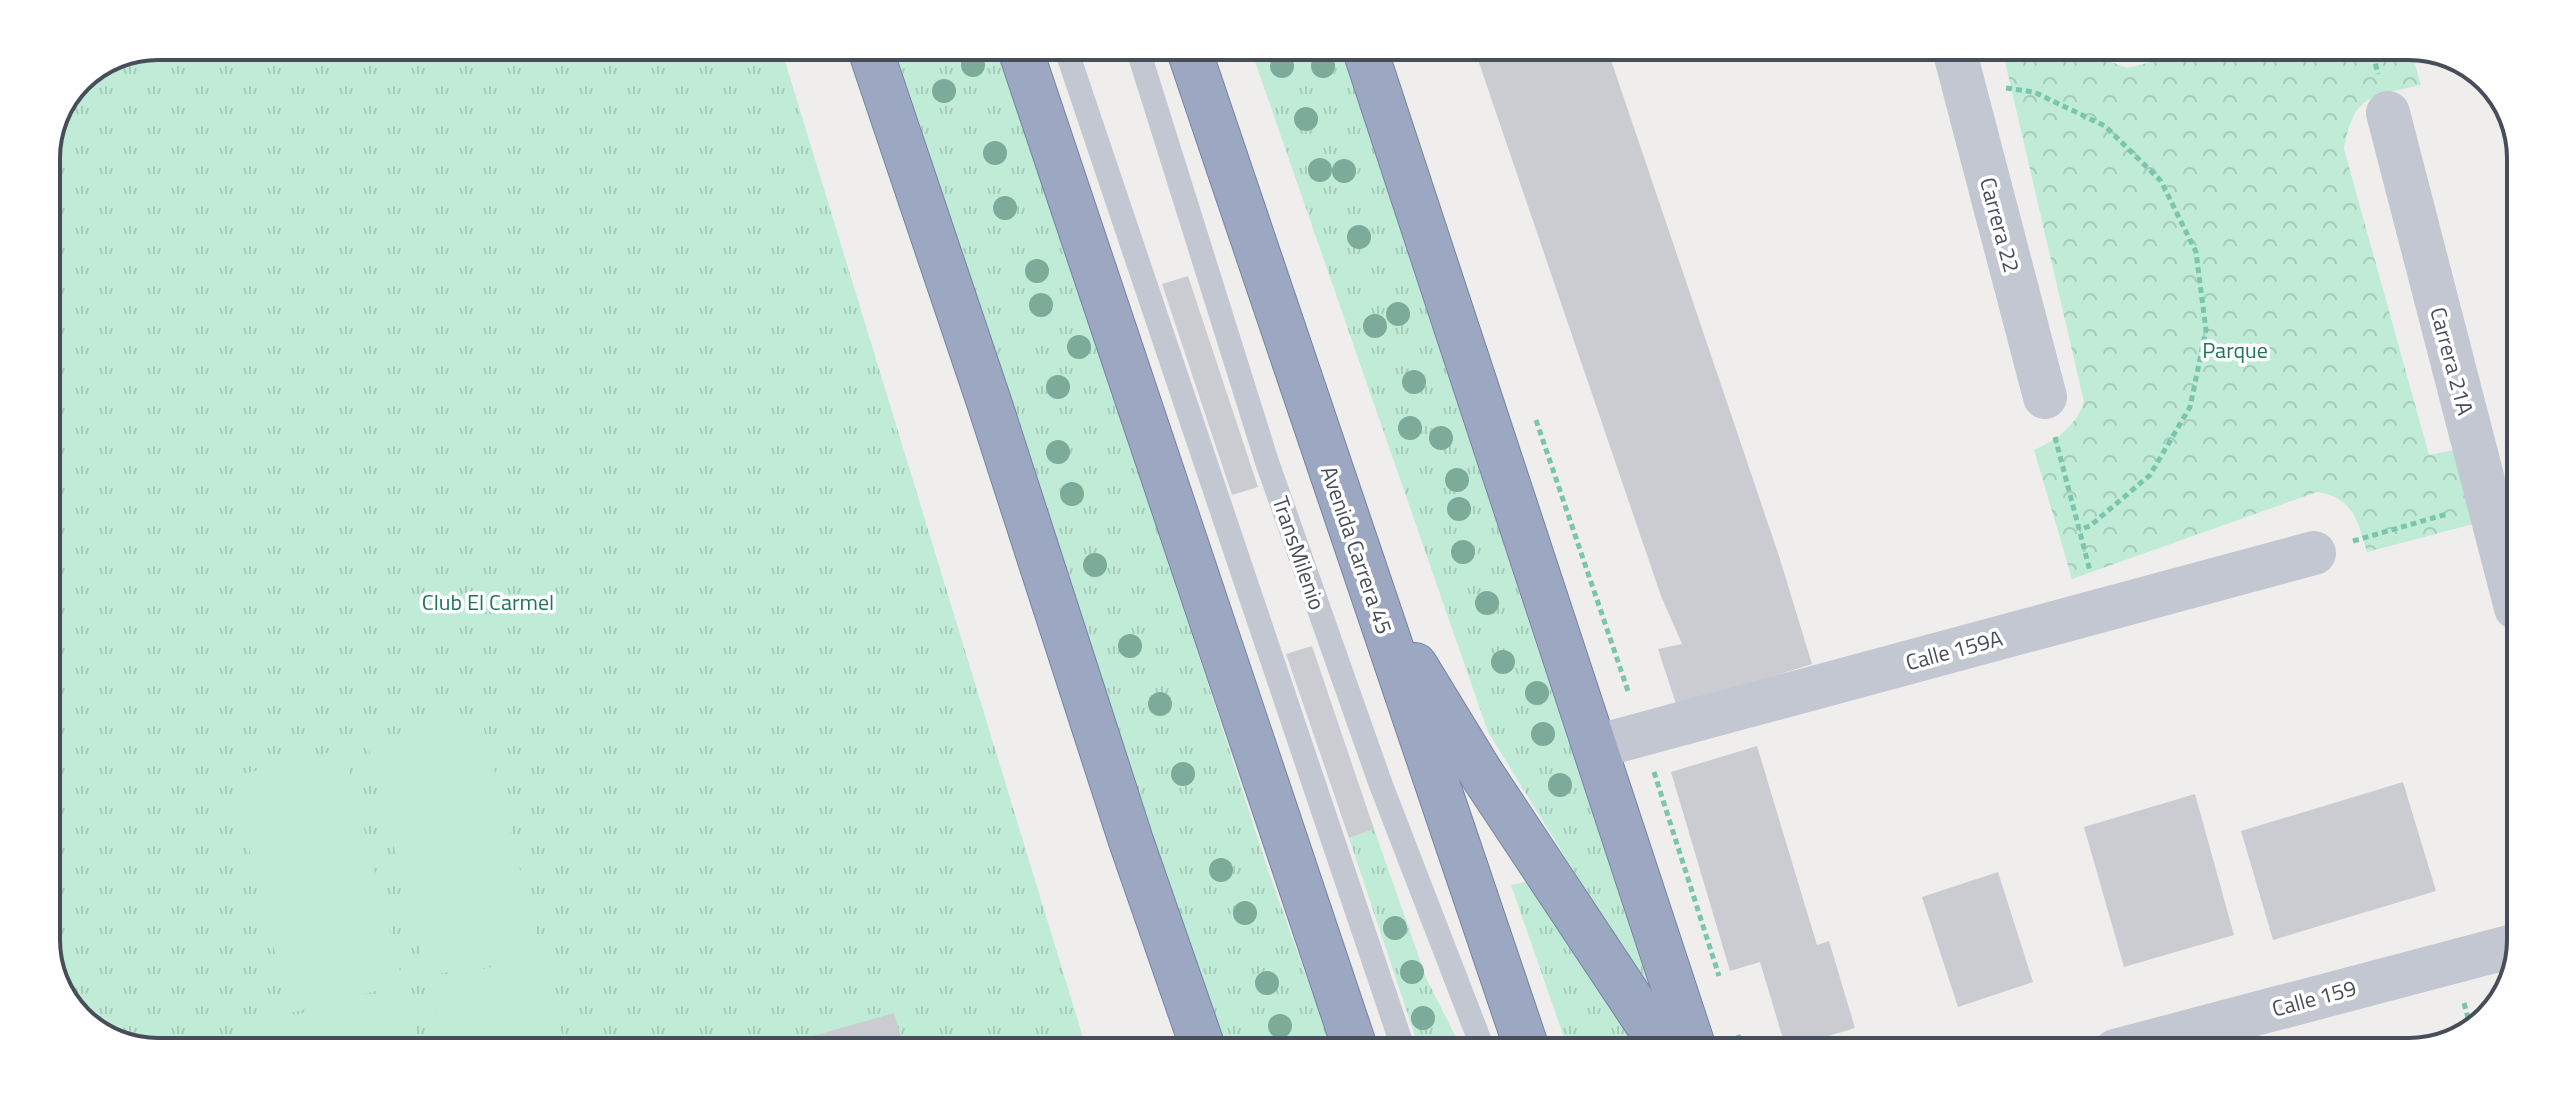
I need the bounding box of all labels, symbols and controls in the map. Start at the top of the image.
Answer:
street label: Carrera 22 [1971,174,2029,276]
street label: Carrera 21A [2421,303,2483,419]
park label: Parque [2202,333,2268,367]
street label: Avenida Carrera 45 [1312,461,1402,639]
street label: TransMilenio [1264,492,1334,614]
park label: Club El Carmel [422,585,554,619]
street label: Calle 159A [1902,621,2006,679]
street label: Calle 159 [2268,970,2360,1026]

